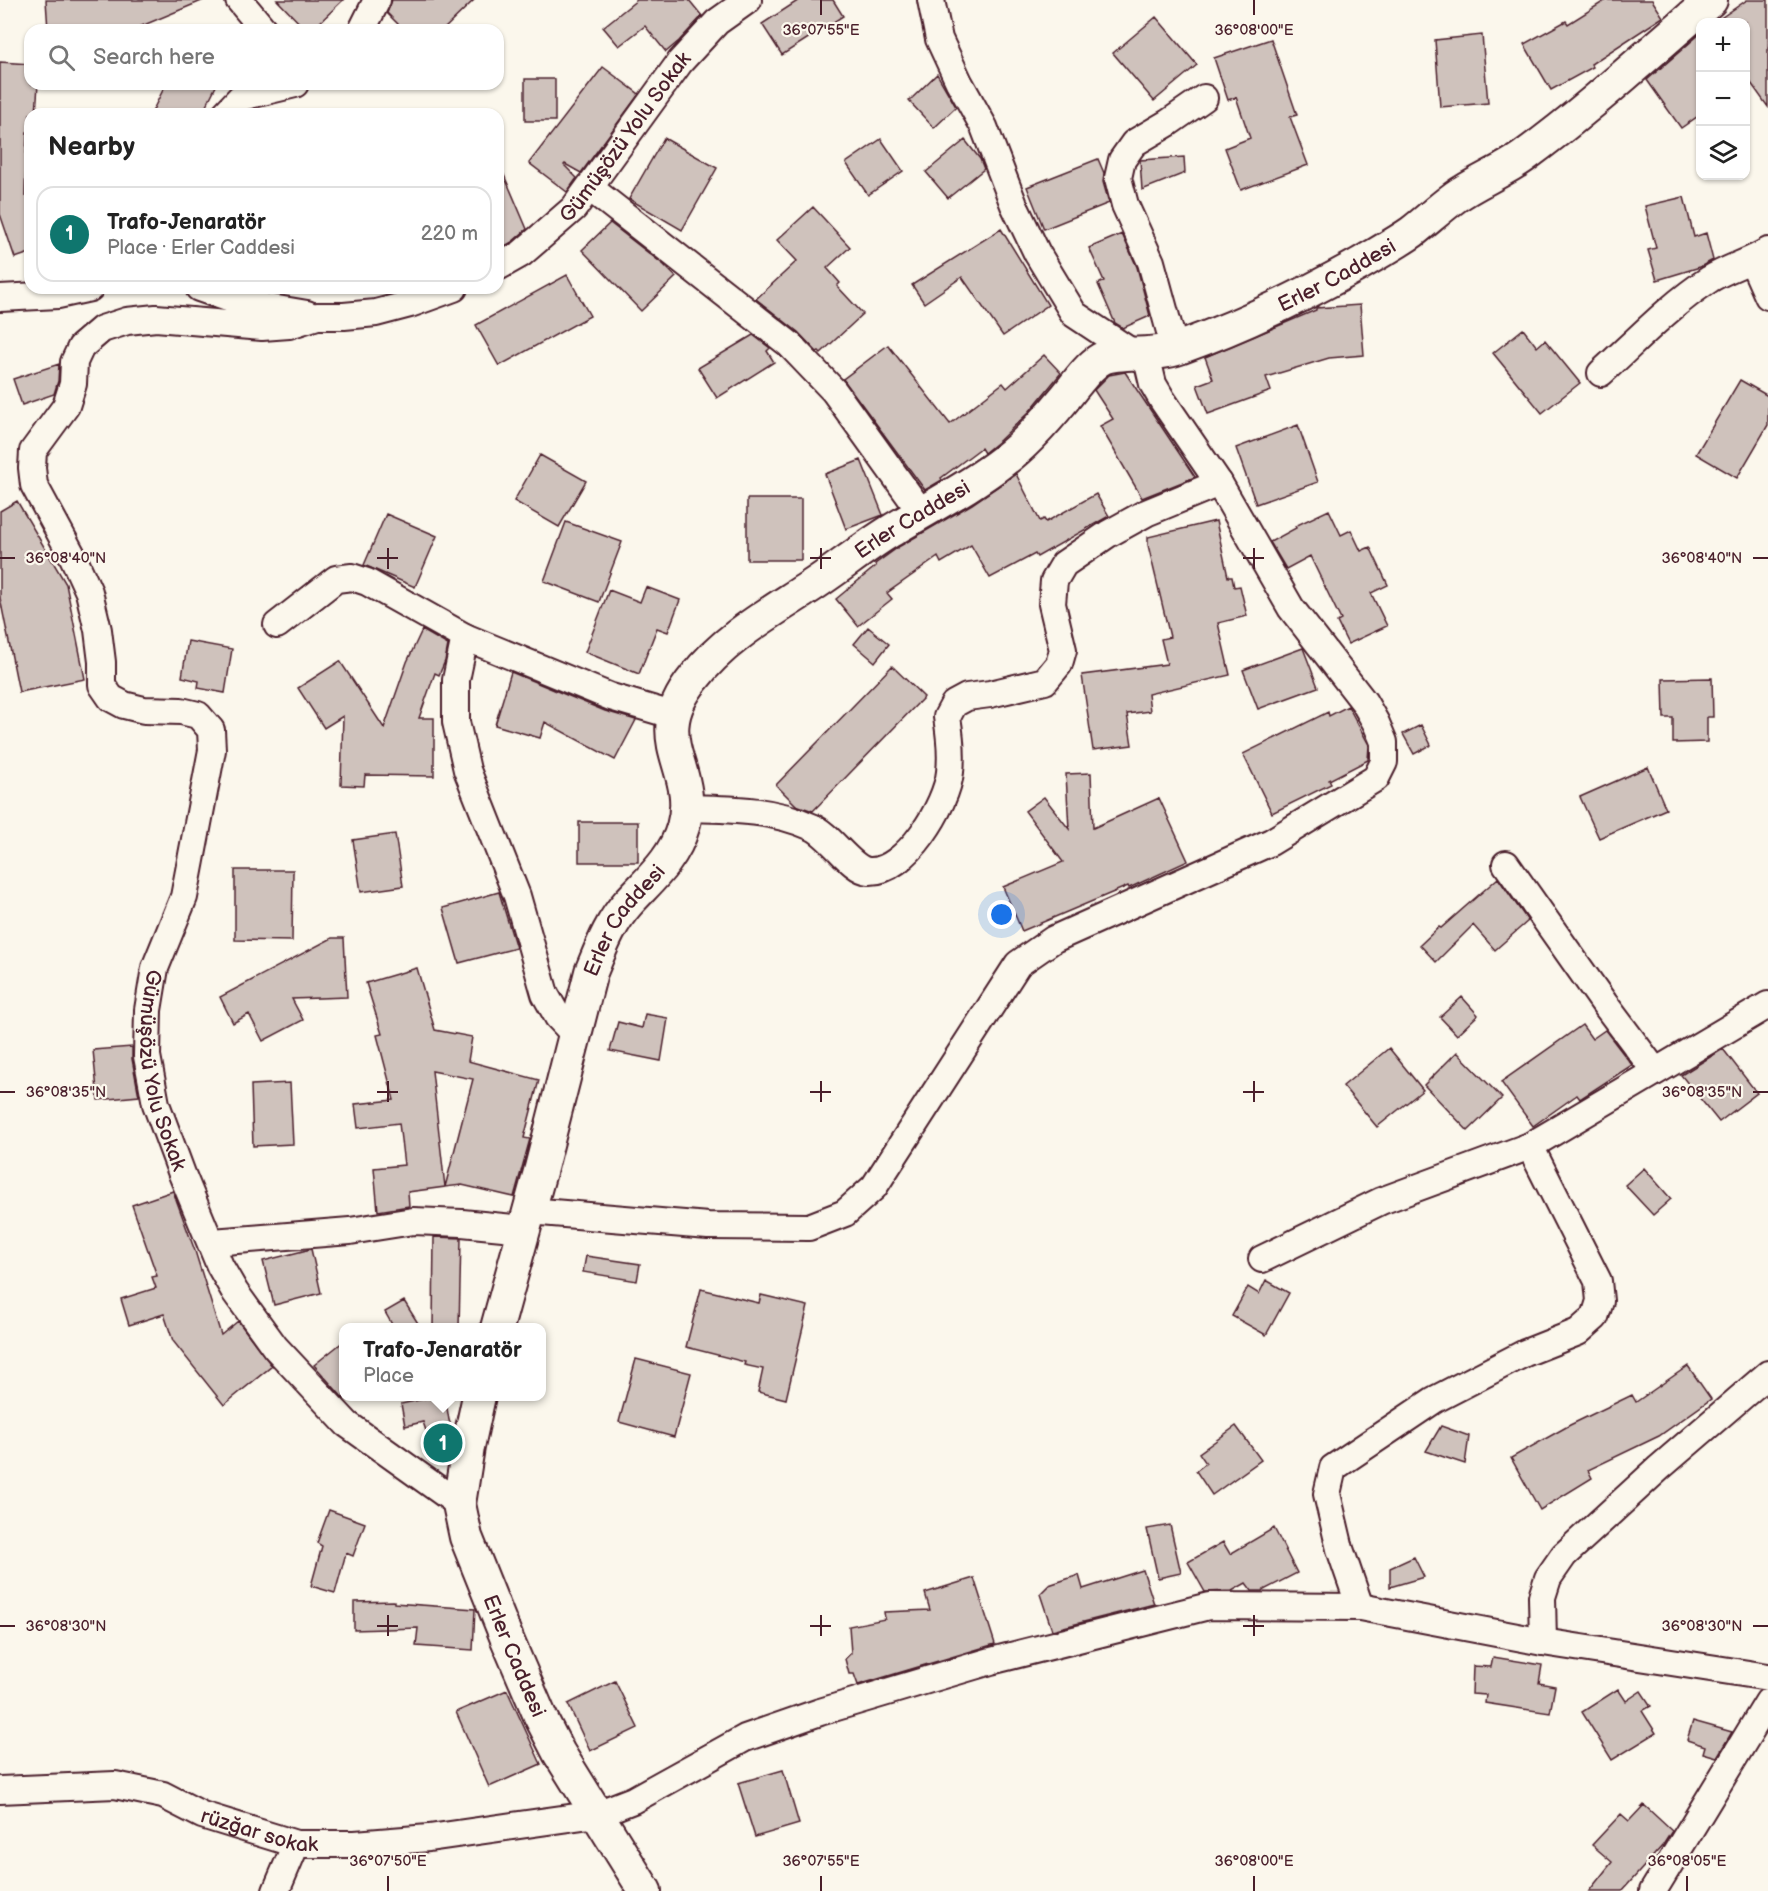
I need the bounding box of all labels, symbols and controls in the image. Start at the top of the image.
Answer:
map controls [1696,18,1750,180]
button: + [1696,18,1750,72]
text: 36°07'55"E [782,21,860,40]
text: 36°08'00"E [1214,21,1294,40]
search box [24,24,504,90]
icon: search [45,41,78,74]
text: Search here [93,44,215,71]
street label: Gümüşözü Yolu Sokak [554,46,696,228]
button: − [1696,72,1750,126]
button: layers [1696,126,1750,180]
text: Nearby [48,132,135,163]
text: Trafo-Jenaratör [107,209,266,236]
text: 1 [65,222,74,246]
text: 220 m [421,222,478,246]
street label: Erler Caddesi [1274,233,1400,317]
text: Place · Erler Caddesi [107,236,295,260]
street label: Erler Caddesi [850,475,975,564]
text: 36°08'40"N [26,549,106,568]
text: 36°08'40"N [1662,549,1742,568]
street label: Erler Caddesi [578,859,670,980]
your location [987,900,1016,929]
street label: Gümüşözü Yolu Sokak [134,968,192,1175]
text: 36°08'35"N [26,1083,106,1102]
text: 36°08'35"N [1662,1083,1742,1102]
popup [339,1323,546,1401]
text: Trafo-Jenaratör [363,1337,522,1364]
text: Place [363,1364,414,1388]
pin: 1 [424,1420,462,1466]
street label: Erler Caddesi [478,1591,551,1721]
text: 36°08'30"N [26,1617,106,1636]
text: 36°08'30"N [1662,1617,1742,1636]
street label: rüzğar sokak [198,1803,319,1857]
text: 36°07'50"E [349,1852,427,1871]
text: 36°07'55"E [782,1852,860,1871]
text: 36°08'00"E [1214,1852,1294,1871]
text: 36°08'05"E [1648,1852,1727,1871]

